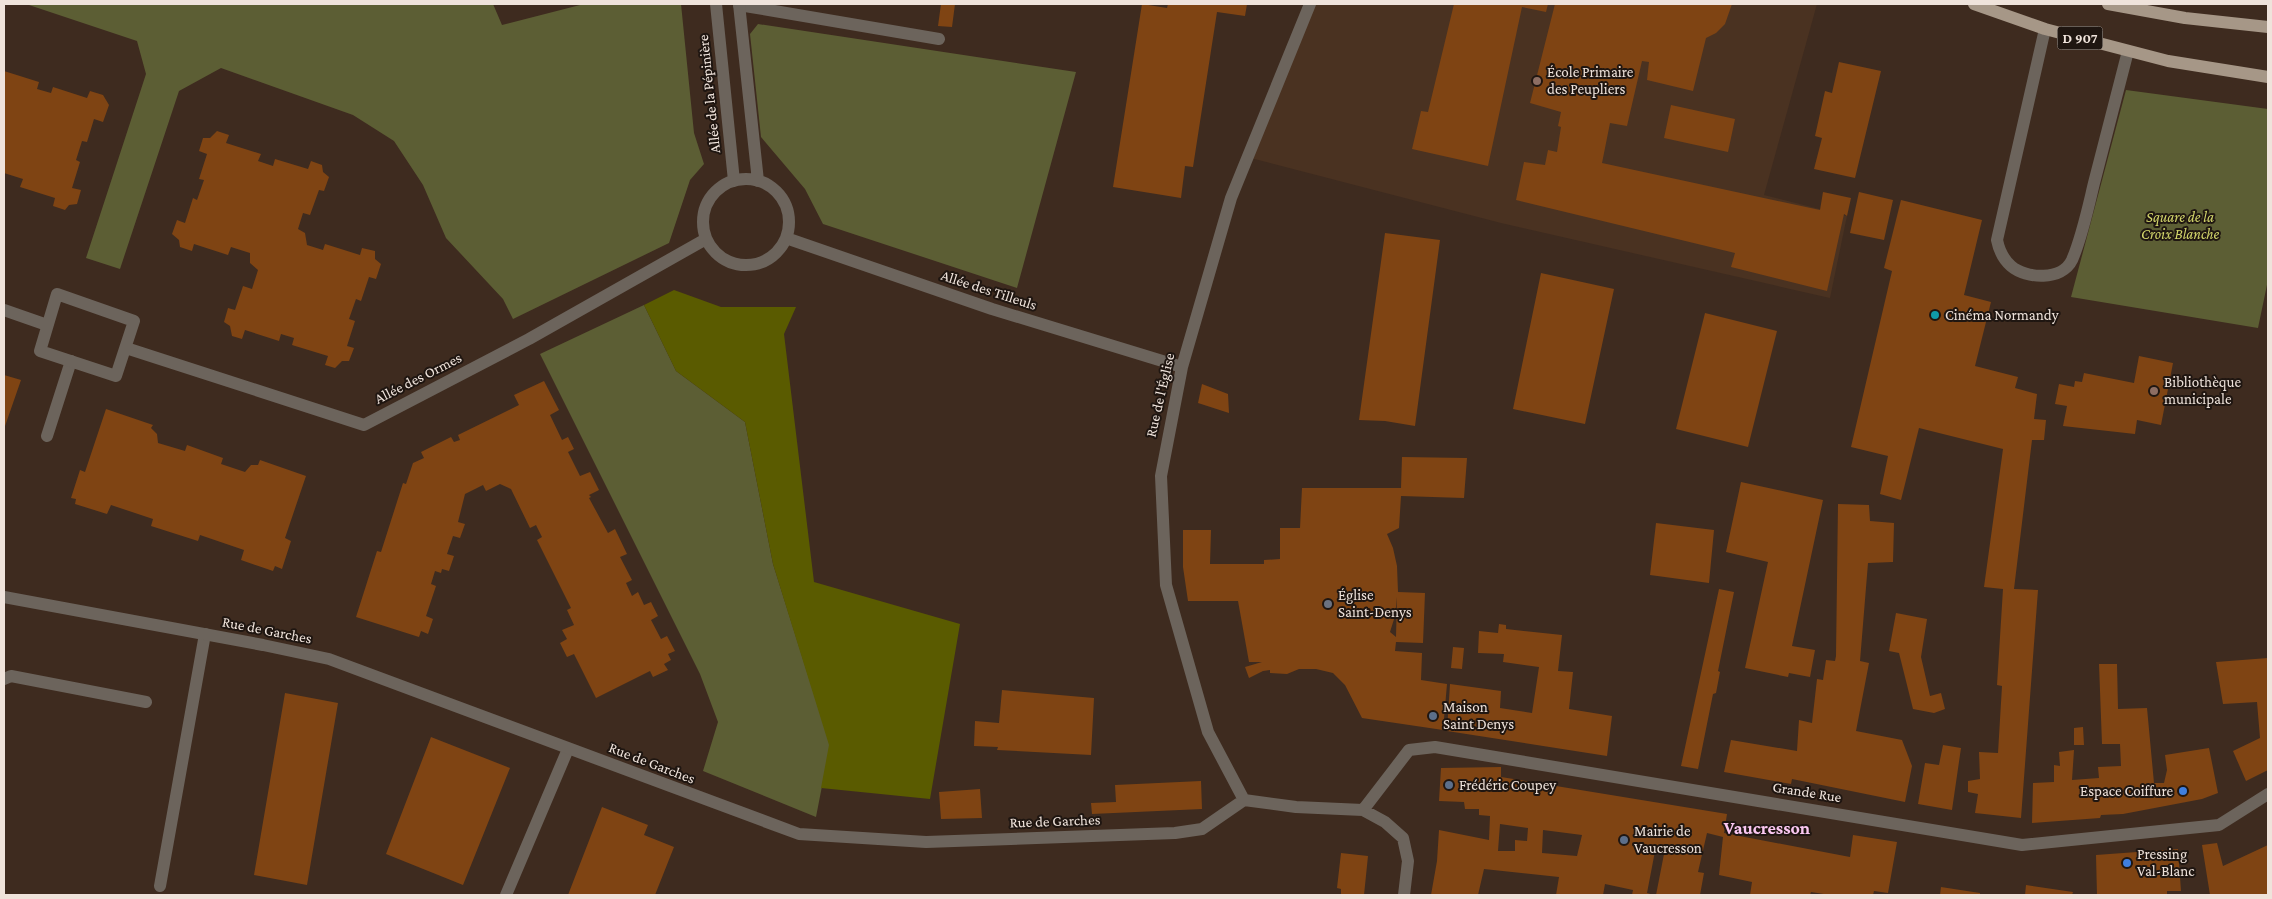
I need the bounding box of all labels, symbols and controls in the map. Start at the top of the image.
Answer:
road number: D 907 [2058,26,2102,49]
street label: Allée de la Pépinière [695,33,724,154]
place label: École Primaire des Peupliers [1547,64,1634,98]
marker: École Primaire des Peupliers [1531,75,1543,87]
park label: Square de la Croix Blanche [2141,209,2219,242]
street label: Allée des Tilleuls [939,267,1039,313]
place label: Cinéma Normandy [1945,307,2059,324]
marker: Cinéma Normandy [1929,309,1941,321]
street label: Allée des Ormes [372,349,464,407]
street label: Rue de l'Église [1143,351,1179,439]
place label: Bibliothèque municipale [2164,374,2241,408]
marker: Bibliothèque municipale [2148,385,2160,397]
place label: Église Saint-Denys [1338,587,1412,621]
marker: Église Saint-Denys [1322,598,1334,610]
street label: Rue de Garches [221,613,313,647]
place label: Maison Saint Denys [1443,699,1514,733]
marker: Maison Saint Denys [1427,710,1439,722]
street label: Rue de Garches [607,739,697,787]
place label: Frédéric Coupey [1459,777,1556,794]
marker: Frédéric Coupey [1443,779,1455,791]
street label: Grande Rue [1771,779,1843,805]
place label: Espace Coiffure [2080,783,2173,800]
marker: Espace Coiffure [2177,785,2189,797]
street label: Rue de Garches [1009,811,1101,831]
district label: Vaucresson [1723,818,1811,838]
place label: Mairie de Vaucresson [1634,823,1702,856]
marker: Mairie de Vaucresson [1618,834,1630,846]
place label: Pressing Val-Blanc [2137,846,2195,879]
marker: Pressing Val-Blanc [2121,857,2133,869]

